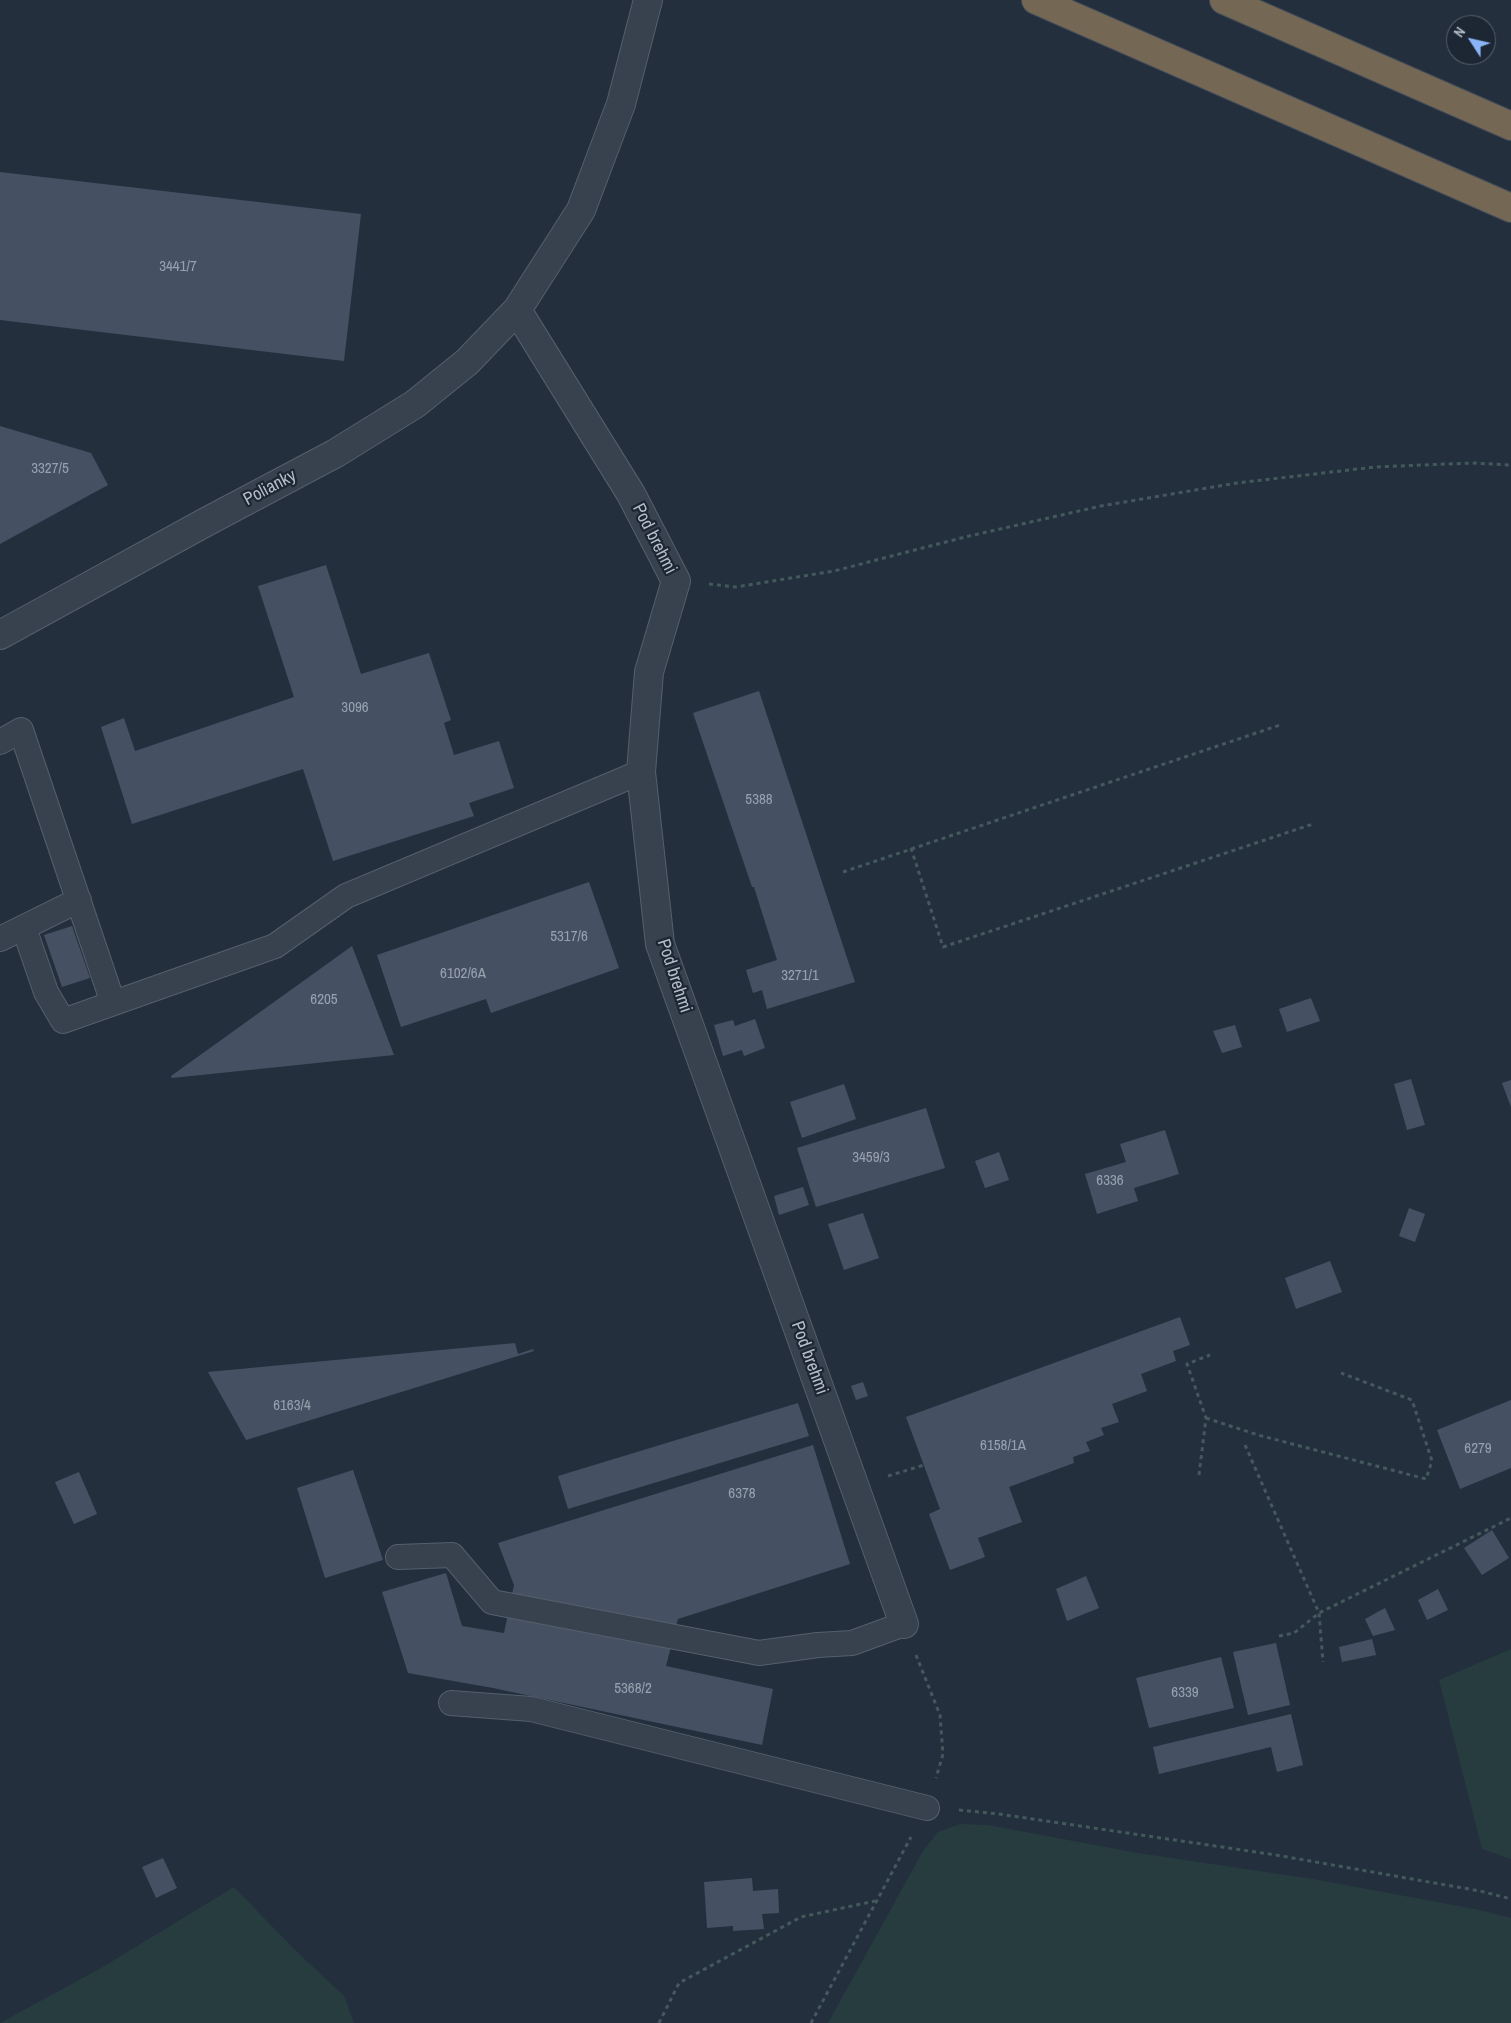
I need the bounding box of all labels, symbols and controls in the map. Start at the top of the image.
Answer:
north arrow [1446,15,1496,65]
text: N [1450,23,1469,41]
house number: 3441/7 [159,258,197,276]
house number: 3327/5 [31,460,69,478]
street label: Polianky [240,465,300,511]
street label: Pod brehmi [627,500,681,578]
house number: 3096 [341,699,369,717]
house number: 5388 [745,791,773,809]
house number: 5317/6 [550,928,588,946]
street label: Pod brehmi [652,936,696,1016]
house number: 6102/6A [440,965,486,983]
house number: 3271/1 [781,967,819,985]
house number: 6205 [310,991,338,1009]
house number: 3459/3 [852,1149,890,1167]
house number: 6336 [1096,1172,1124,1190]
street label: Pod brehmi [786,1318,832,1398]
house number: 6163/4 [273,1397,311,1415]
house number: 6158/1A [980,1437,1026,1455]
house number: 6279 [1464,1440,1492,1458]
house number: 6378 [728,1485,756,1503]
house number: 5368/2 [614,1680,652,1698]
house number: 6339 [1171,1684,1199,1702]

